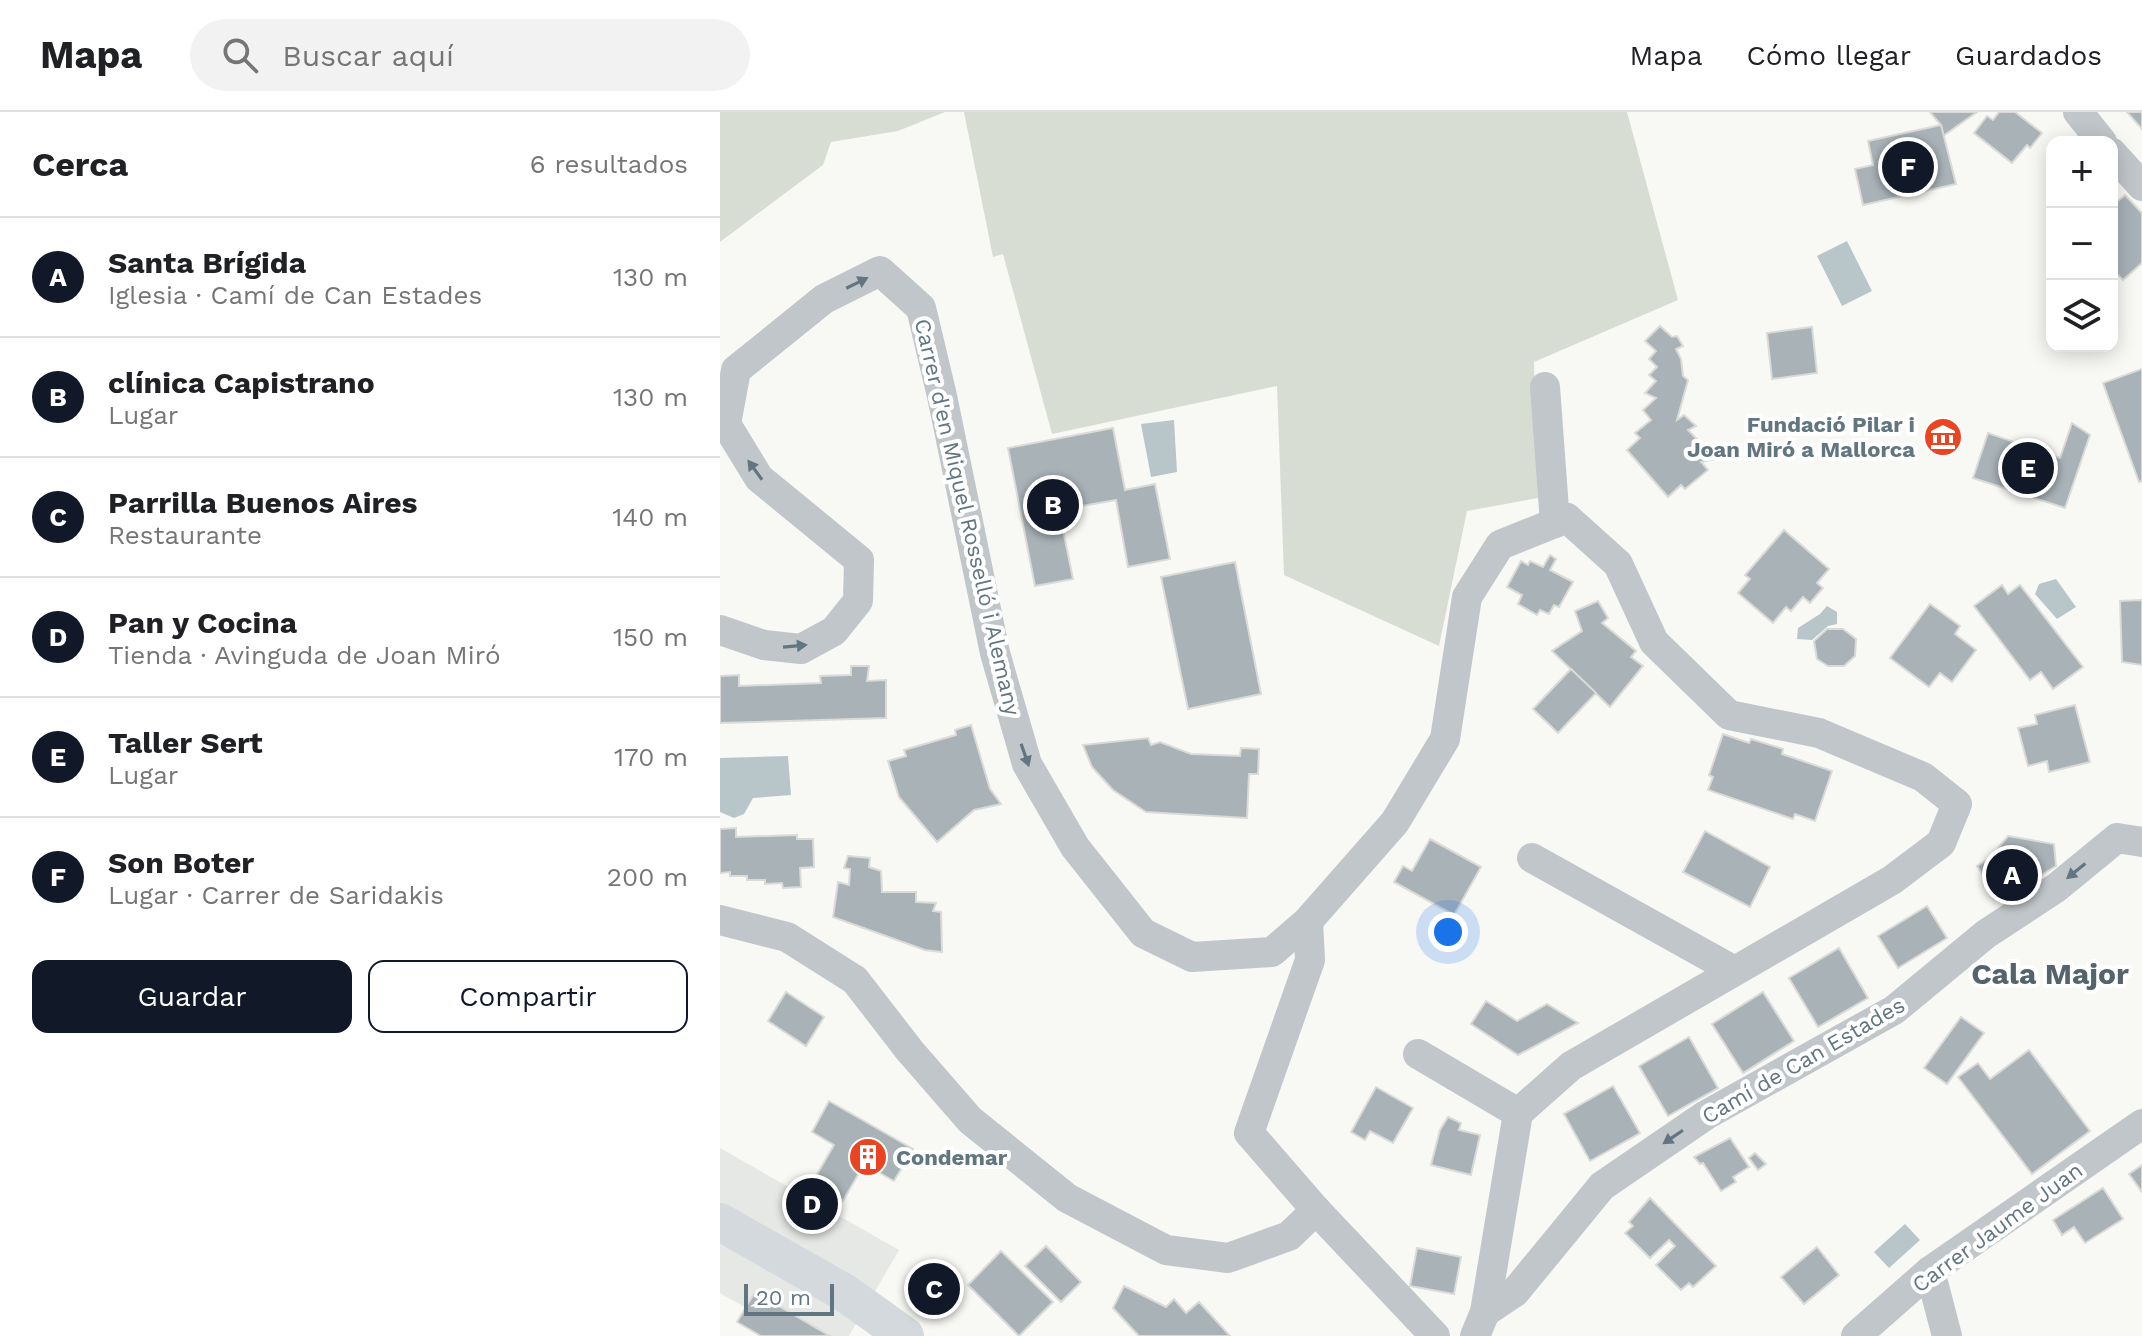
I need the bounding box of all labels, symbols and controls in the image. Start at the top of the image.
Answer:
search box [190,19,750,91]
text: Mapa [40,33,142,77]
icon: search [218,33,262,77]
text: Buscar aquí [282,38,454,73]
text: Mapa [1630,39,1703,72]
text: Cómo llegar [1747,39,1911,72]
text: Guardados [1955,39,2102,72]
map controls [2046,136,2118,352]
button: + [2046,136,2118,208]
pin: F [1882,137,1934,197]
text: Cerca [32,144,128,184]
text: 6 resultados [530,149,688,179]
button: − [2046,208,2118,280]
text: Santa Brígida [108,245,306,280]
text: A [49,262,67,292]
text: 130 m [613,262,688,292]
one-way arrow [845,276,869,290]
text: Iglesia · Camí de Can Estades [108,280,482,310]
button: layers [2046,280,2118,352]
street label: Carrer d'en Miquel Rosselló i Alemany [910,316,1026,718]
text: clínica Capistrano [108,365,375,400]
text: B [49,382,67,412]
text: 130 m [613,382,688,412]
text: Lugar [108,400,178,430]
place label: Fundació Pilar i Joan Miró a Mallorca [1687,412,1915,462]
museum icon: Fundació Pilar i Joan Miró a Mallorca [1922,416,1964,458]
pin: E [2002,438,2054,498]
one-way arrow [748,460,764,480]
pin: B [1027,475,1079,535]
text: Parrilla Buenos Aires [108,485,418,520]
text: C [49,502,67,532]
text: 140 m [612,502,688,532]
text: Restaurante [108,520,262,550]
text: Pan y Cocina [108,605,297,640]
text: D [49,622,67,652]
text: 150 m [613,622,688,652]
one-way arrow [782,639,807,652]
text: Tienda · Avinguda de Joan Miró [108,640,501,670]
text: Taller Sert [108,725,263,760]
text: E [50,742,66,772]
text: 170 m [614,742,688,772]
one-way arrow [1020,744,1032,768]
text: Lugar [108,760,178,790]
text: Son Boter [108,845,254,880]
pin: A [1986,845,2038,905]
text: F [50,862,66,892]
text: 200 m [607,862,688,892]
one-way arrow [2066,863,2086,879]
text: Lugar · Carrer de Saridakis [108,880,444,910]
your location [1428,912,1468,952]
district label: Cala Major [1971,956,2129,991]
button: Guardar [32,960,352,1033]
button: Compartir [368,960,688,1033]
street label: Camí de Can Estades [1697,992,1909,1129]
one-way arrow [1663,1130,1684,1145]
building icon: Condemar [847,1136,889,1178]
place label: Condemar [896,1145,1008,1170]
street label: Carrer Jaume Juan [1907,1157,2087,1297]
pin: D [786,1174,838,1234]
pin: C [908,1259,960,1319]
scale bar [744,1280,834,1316]
text: 20 m [756,1285,811,1310]

